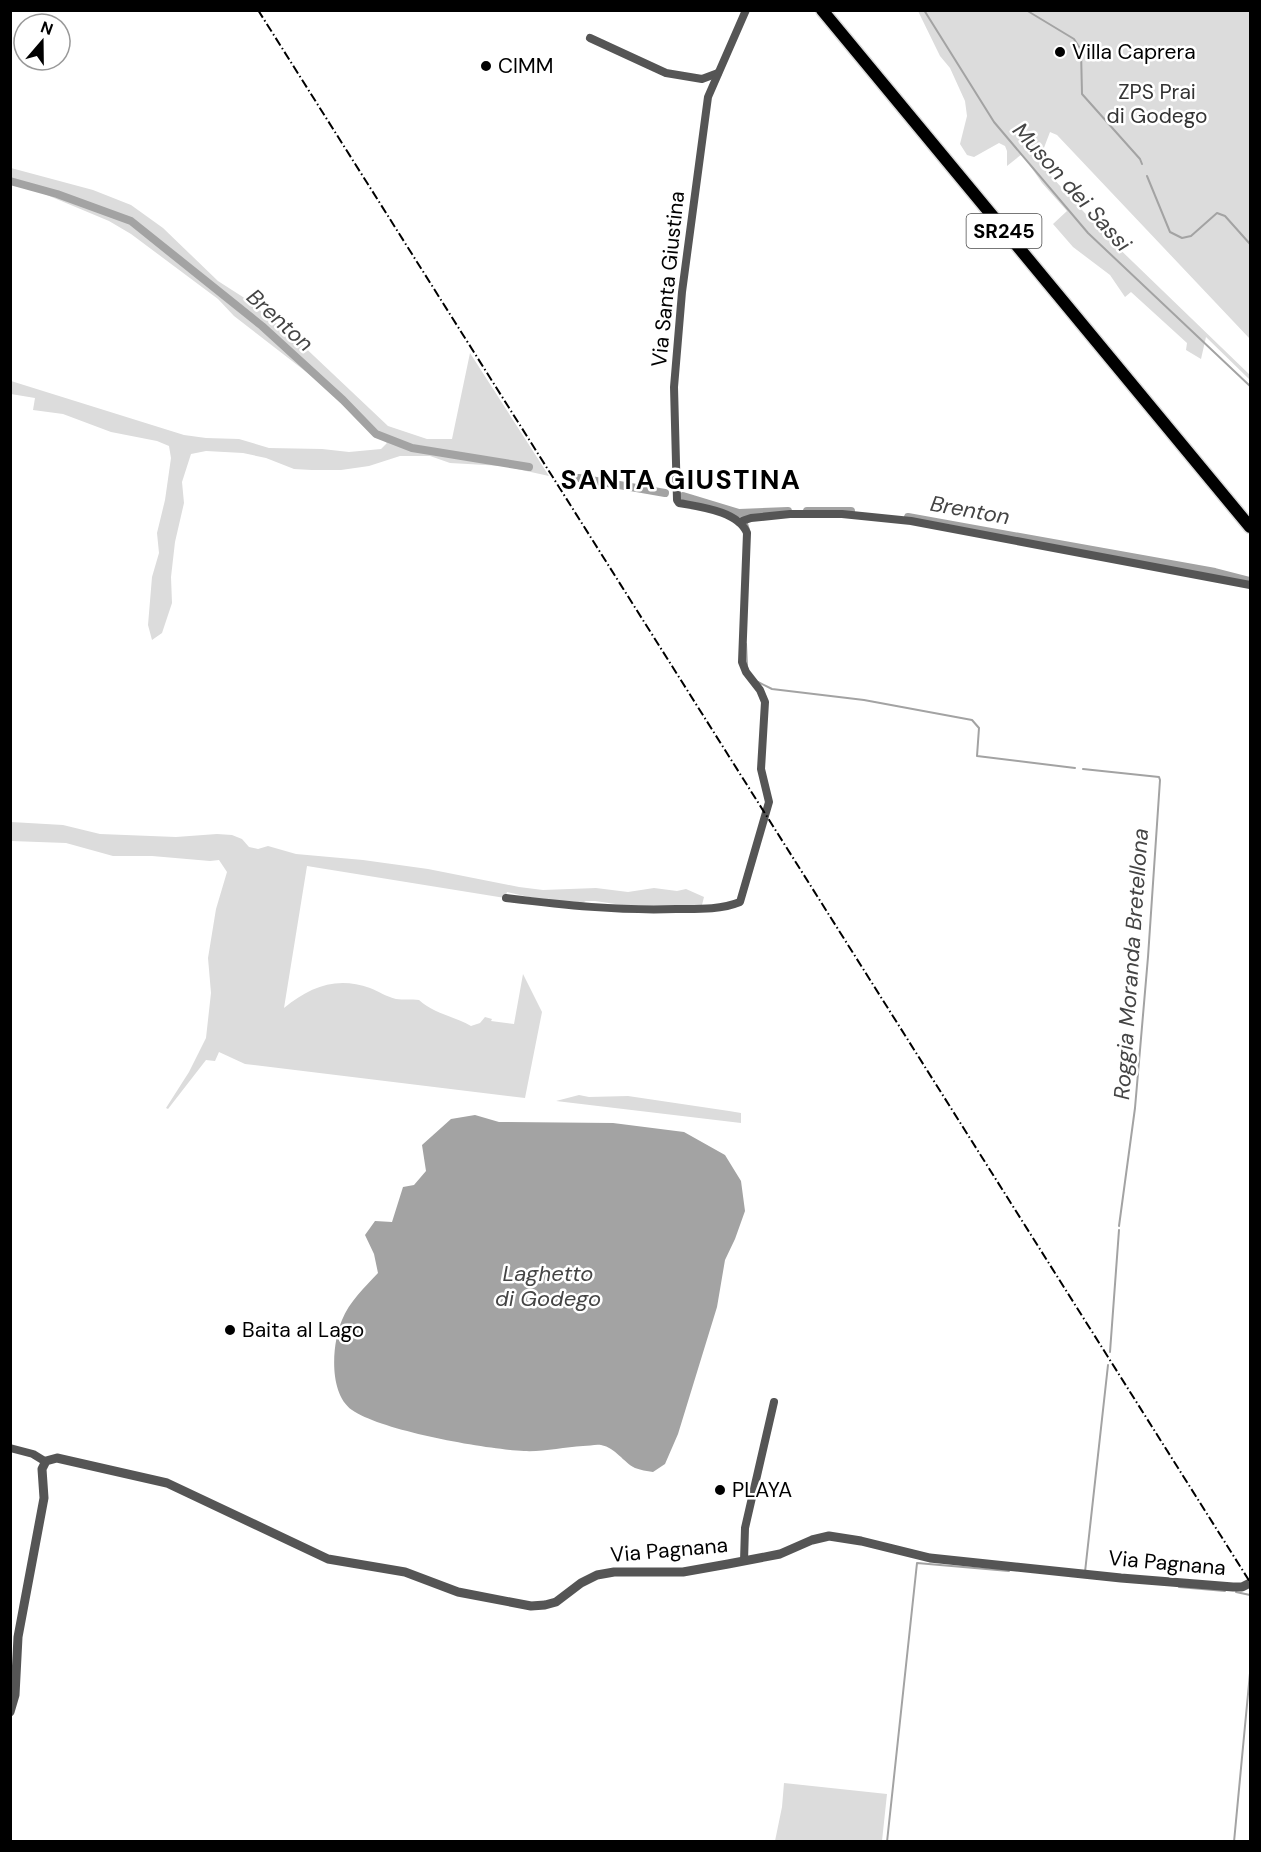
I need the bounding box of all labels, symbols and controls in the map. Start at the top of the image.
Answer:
north arrow [12,12,72,72]
text: N [38,17,56,40]
place label: Villa Caprera [1072,38,1196,66]
marker: Villa Caprera [1053,45,1067,59]
place label: CIMM [498,52,553,80]
marker: CIMM [479,59,493,73]
park label: ZPS Prai di Godego [1107,78,1207,130]
water label: Muson dei Sassi [1006,116,1138,258]
street label: Via Santa Giustina [645,190,691,368]
road number: SR245 [966,214,1042,248]
water label: Brenton [240,282,320,358]
district label: SANTA GIUSTINA [560,462,802,497]
water label: Brenton [928,489,1012,531]
water label: Roggia Moranda Bretellona [1107,827,1155,1101]
water label: Laghetto di Godego [495,1259,601,1313]
place label: Baita al Lago [242,1316,364,1344]
marker: Baita al Lago [223,1323,237,1337]
place label: PLAYA [732,1476,792,1504]
marker: PLAYA [713,1483,727,1497]
street label: Via Pagnana [609,1531,729,1569]
street label: Via Pagnana [1107,1544,1227,1582]

